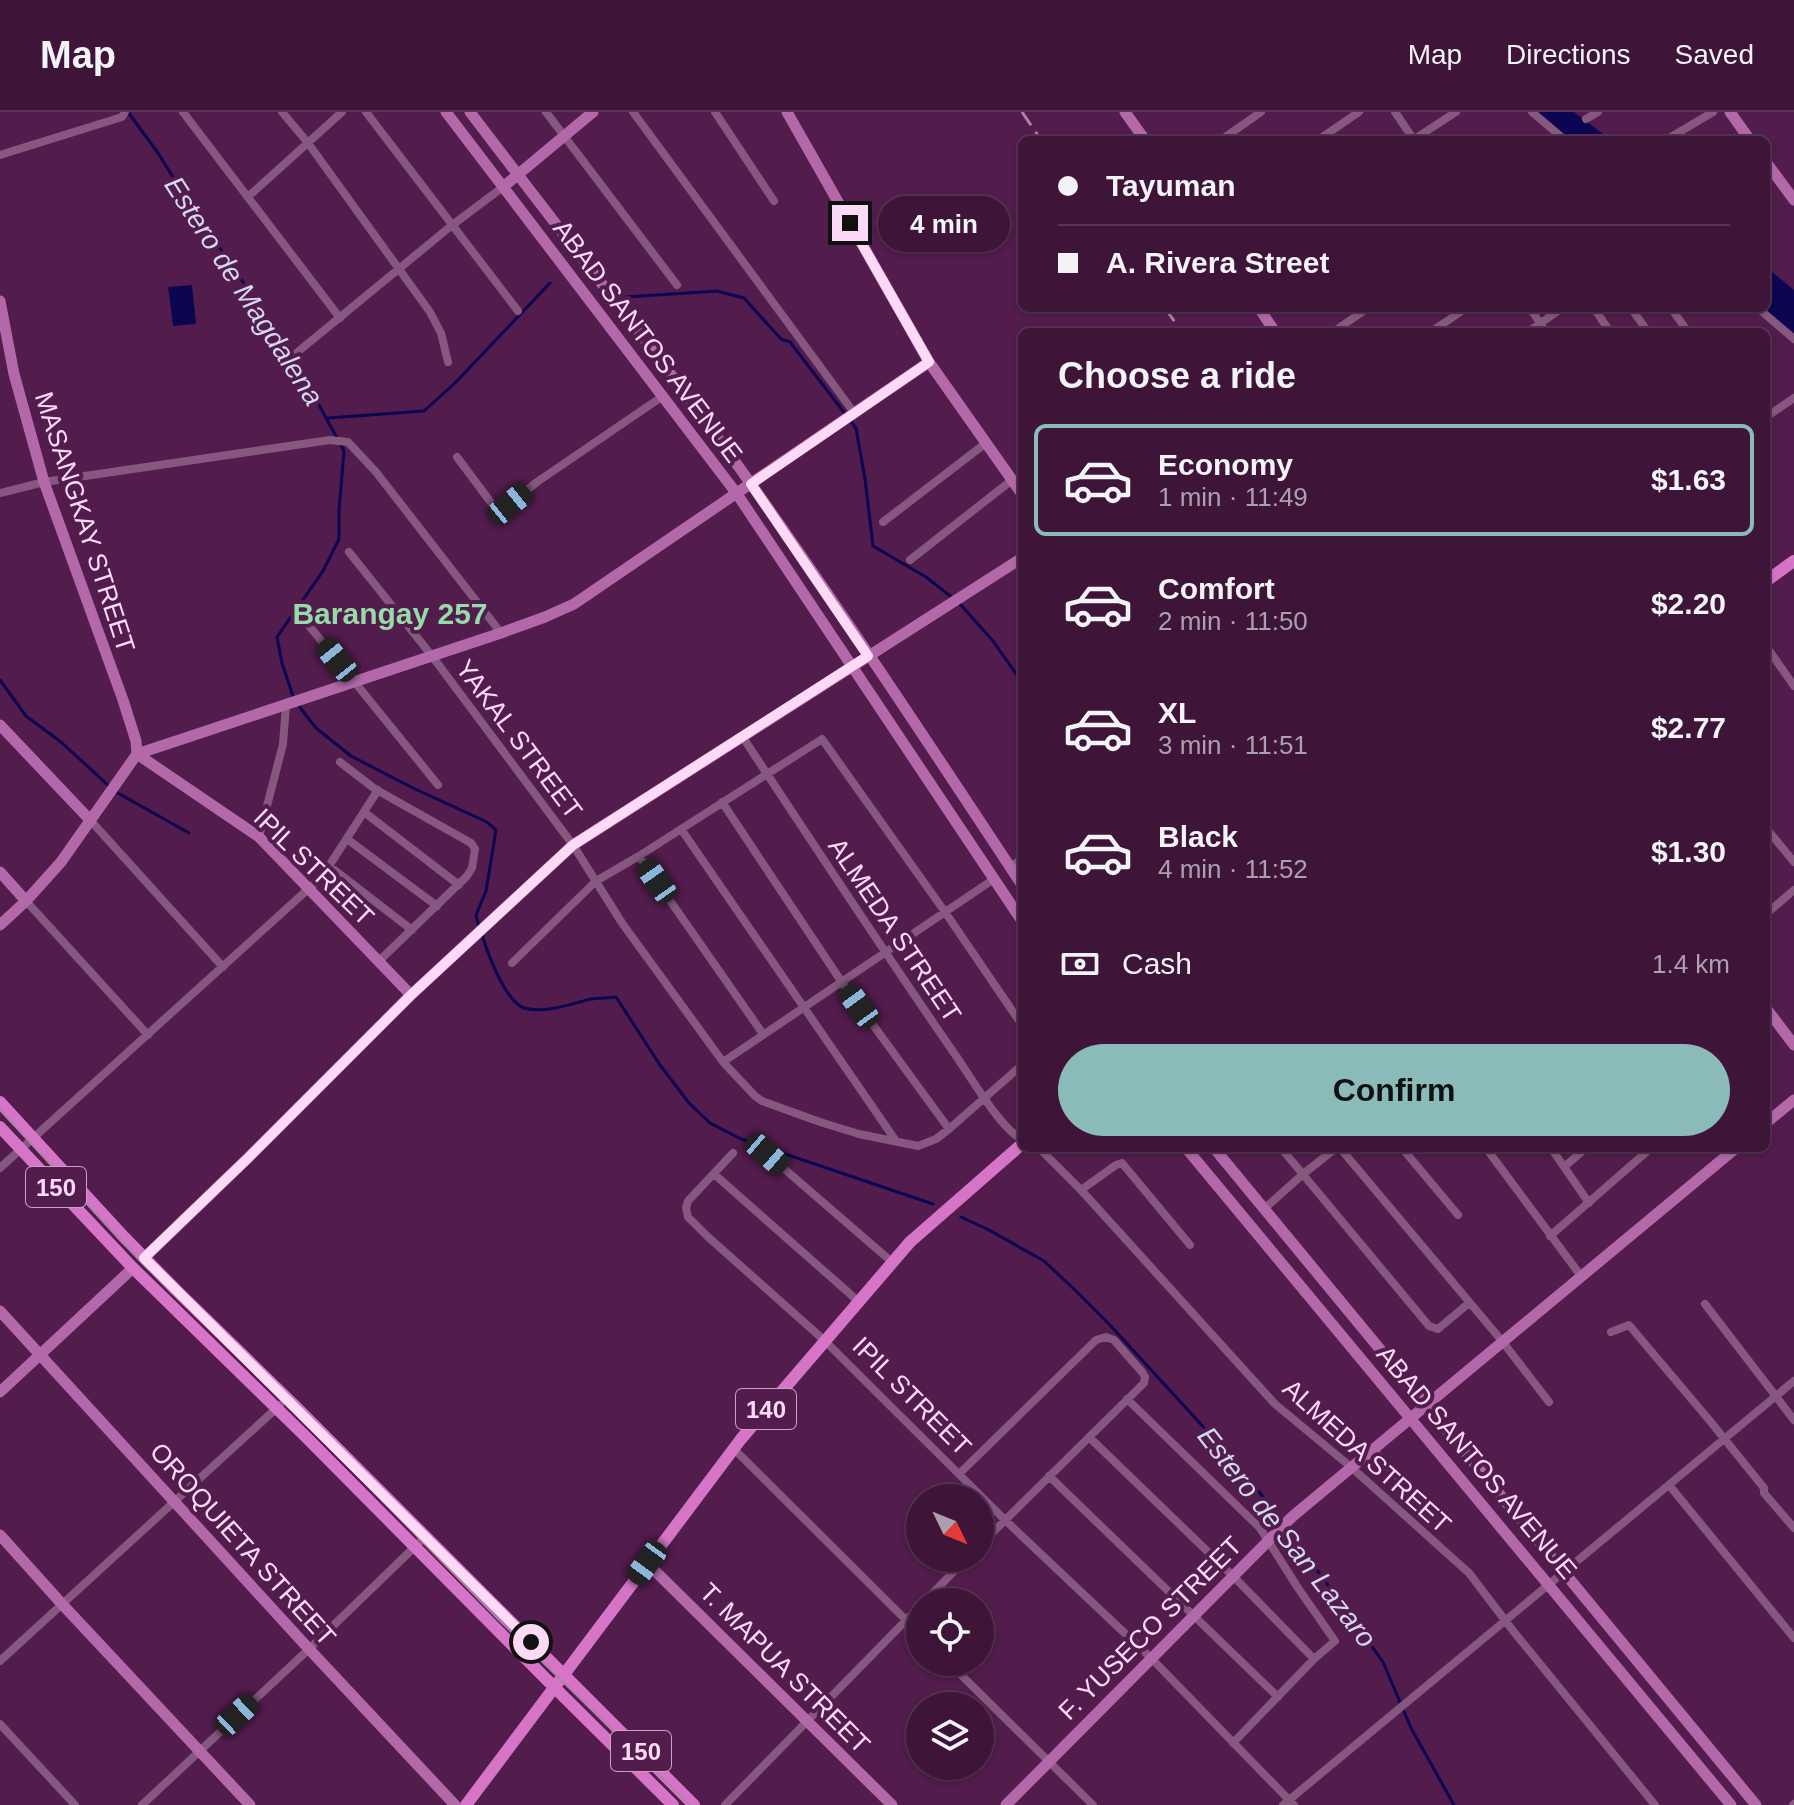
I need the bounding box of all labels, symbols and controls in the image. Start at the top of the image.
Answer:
text: Map [40,34,116,76]
text: Map [1408,39,1462,70]
text: Directions [1506,39,1631,70]
text: Saved [1675,39,1754,70]
text: Tayuman [1106,169,1235,202]
water label: Estero de Magdalena [159,171,329,411]
callout: 4 min [878,195,1010,251]
route end [832,205,868,241]
text: 4 min [910,209,978,239]
street label: ABAD SANTOS AVENUE [547,214,749,468]
text: A. Rivera Street [1106,246,1329,279]
text: Choose a ride [1058,355,1296,396]
street label: MASANGKAY STREET [29,388,141,656]
icon: car [1062,444,1134,516]
text: Economy [1158,448,1293,481]
text: $1.63 [1651,463,1726,496]
car [484,480,536,528]
text: 1 min · 11:49 [1158,482,1308,512]
icon: car [1062,568,1134,640]
text: Comfort [1158,572,1275,605]
text: $2.20 [1651,587,1726,620]
district label: Barangay 257 [292,597,488,630]
text: 2 min · 11:50 [1158,606,1308,636]
car [313,634,361,686]
street label: YAKAL STREET [450,654,588,824]
icon: car [1062,692,1134,764]
text: XL [1158,696,1196,729]
text: $2.77 [1651,711,1726,744]
text: 3 min · 11:51 [1158,730,1308,760]
street label: IPIL STREET [248,802,380,932]
icon: car [1062,816,1134,888]
text: Black [1158,820,1238,853]
street label: ALMEDA STREET [822,832,968,1028]
text: $1.30 [1651,835,1726,868]
car [633,854,681,908]
text: 4 min · 11:52 [1158,854,1308,884]
icon: cash [1058,942,1102,986]
text: Cash [1122,947,1192,980]
text: 1.4 km [1652,949,1730,979]
car [835,980,883,1032]
button: Confirm [1058,1044,1730,1136]
car [741,1129,793,1179]
road number: 150 [26,1167,86,1207]
street label: IPIL STREET [847,1331,978,1462]
street label: ABAD SANTOS AVENUE [1371,1339,1583,1585]
street label: ALMEDA STREET [1277,1373,1457,1539]
road number: 140 [736,1389,796,1429]
water label: Estero de San Lazaro [1191,1421,1383,1653]
street label: OROQUIETA STREET [144,1436,342,1652]
north arrow [906,1484,994,1572]
map controls [906,1484,994,1780]
street label: F. YUSECO STREET [1052,1530,1248,1726]
car [623,1537,671,1589]
street label: T. MAPUA STREET [694,1577,876,1759]
button: locate [906,1588,994,1676]
route start [513,1624,549,1660]
car [211,1690,263,1740]
button: layers [906,1692,994,1780]
road number: 150 [611,1731,671,1771]

